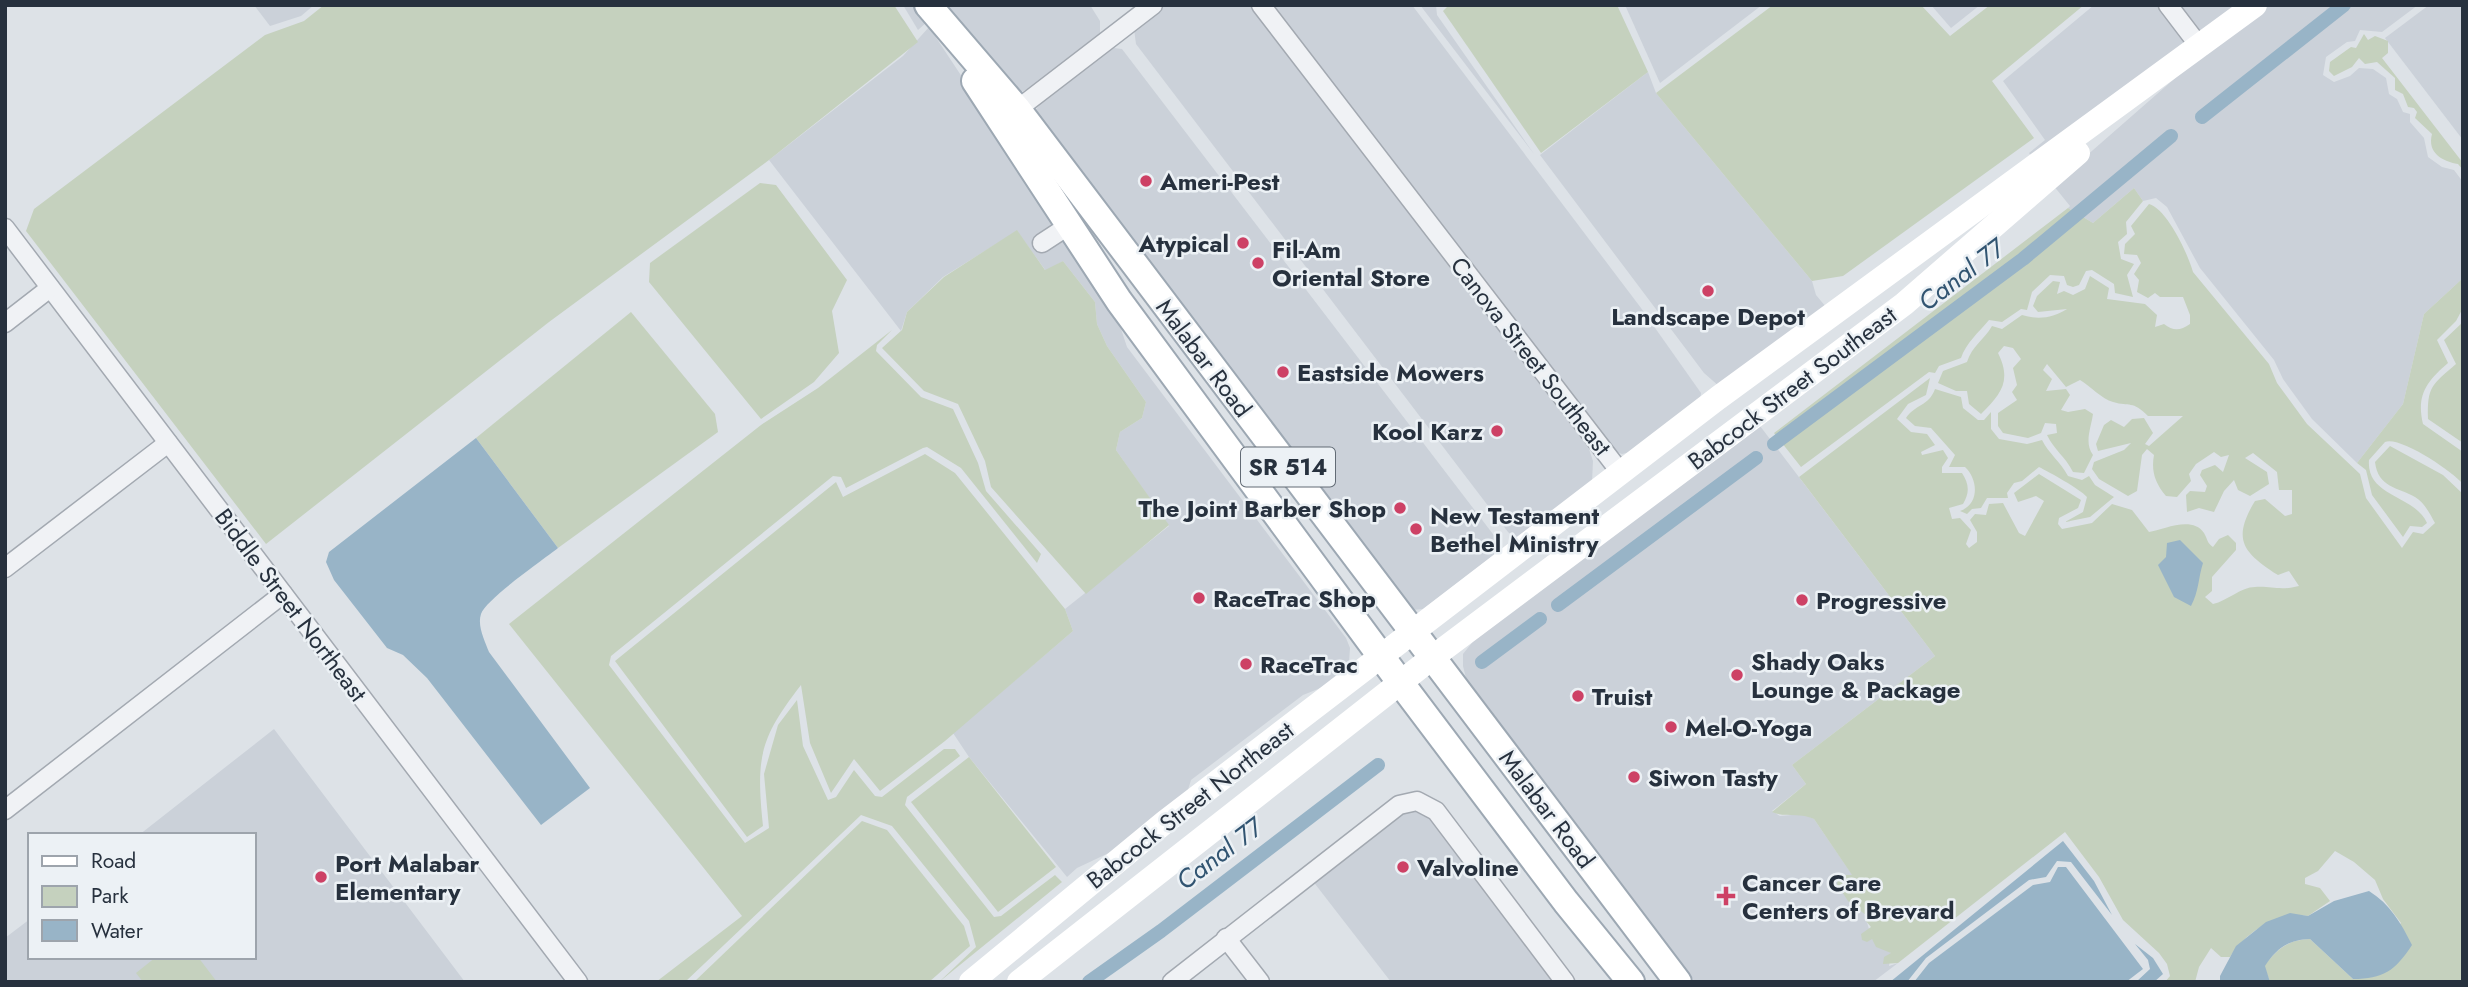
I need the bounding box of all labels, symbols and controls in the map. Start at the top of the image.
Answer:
place label: Ameri-Pest [1159,164,1280,199]
marker: Ameri-Pest [1138,173,1154,189]
place label: Atypical [1138,226,1229,261]
water label: Canal 77 [1910,228,2014,320]
place label: Fil-Am Oriental Store [1272,232,1430,295]
marker: Atypical [1235,235,1251,251]
street label: Canova Street Southeast [1442,249,1620,463]
marker: Fil-Am Oriental Store [1250,255,1266,271]
marker: Landscape Depot [1700,283,1716,299]
street label: Malabar Road [1148,291,1260,425]
street label: Babcock Street Southeast [1680,298,1904,478]
place label: Landscape Depot [1611,299,1805,334]
place label: Eastside Mowers [1297,355,1484,390]
marker: Eastside Mowers [1275,364,1291,380]
place label: Kool Karz [1372,414,1483,449]
marker: Kool Karz [1489,423,1505,439]
road number: SR 514 [1241,447,1335,486]
place label: The Joint Barber Shop [1139,491,1386,526]
place label: New Testament Bethel Ministry [1430,498,1599,561]
marker: The Joint Barber Shop [1392,500,1408,516]
street label: Biddle Street Northeast [207,501,376,709]
marker: New Testament Bethel Ministry [1408,521,1424,537]
place label: RaceTrac Shop [1213,581,1376,616]
place label: Progressive [1816,583,1947,618]
marker: RaceTrac Shop [1191,590,1207,606]
marker: Progressive [1794,592,1810,608]
place label: Shady Oaks Lounge & Package [1751,644,1960,707]
place label: RaceTrac [1260,647,1358,682]
marker: RaceTrac [1238,656,1254,672]
marker: Shady Oaks Lounge & Package [1729,667,1745,683]
place label: Truist [1592,679,1653,714]
marker: Truist [1570,688,1586,704]
place label: Mel-O-Yoga [1685,710,1812,745]
street label: Babcock Street Northeast [1079,713,1301,897]
marker: Mel-O-Yoga [1663,719,1679,735]
street label: Malabar Road [1491,742,1603,876]
place label: Siwon Tasty [1648,760,1778,795]
marker: Siwon Tasty [1626,769,1642,785]
water label: Canal 77 [1168,807,1272,899]
legend [28,833,256,959]
text: Road [91,846,136,876]
place label: Port Malabar Elementary [335,846,480,909]
place label: Valvoline [1416,850,1519,885]
marker: Valvoline [1395,859,1411,875]
place label: Cancer Care Centers of Brevard [1742,865,1954,928]
marker: Port Malabar Elementary [313,869,329,885]
text: Park [91,881,129,911]
marker: Cancer Care Centers of Brevard [1716,886,1736,906]
text: Water [91,916,144,946]

